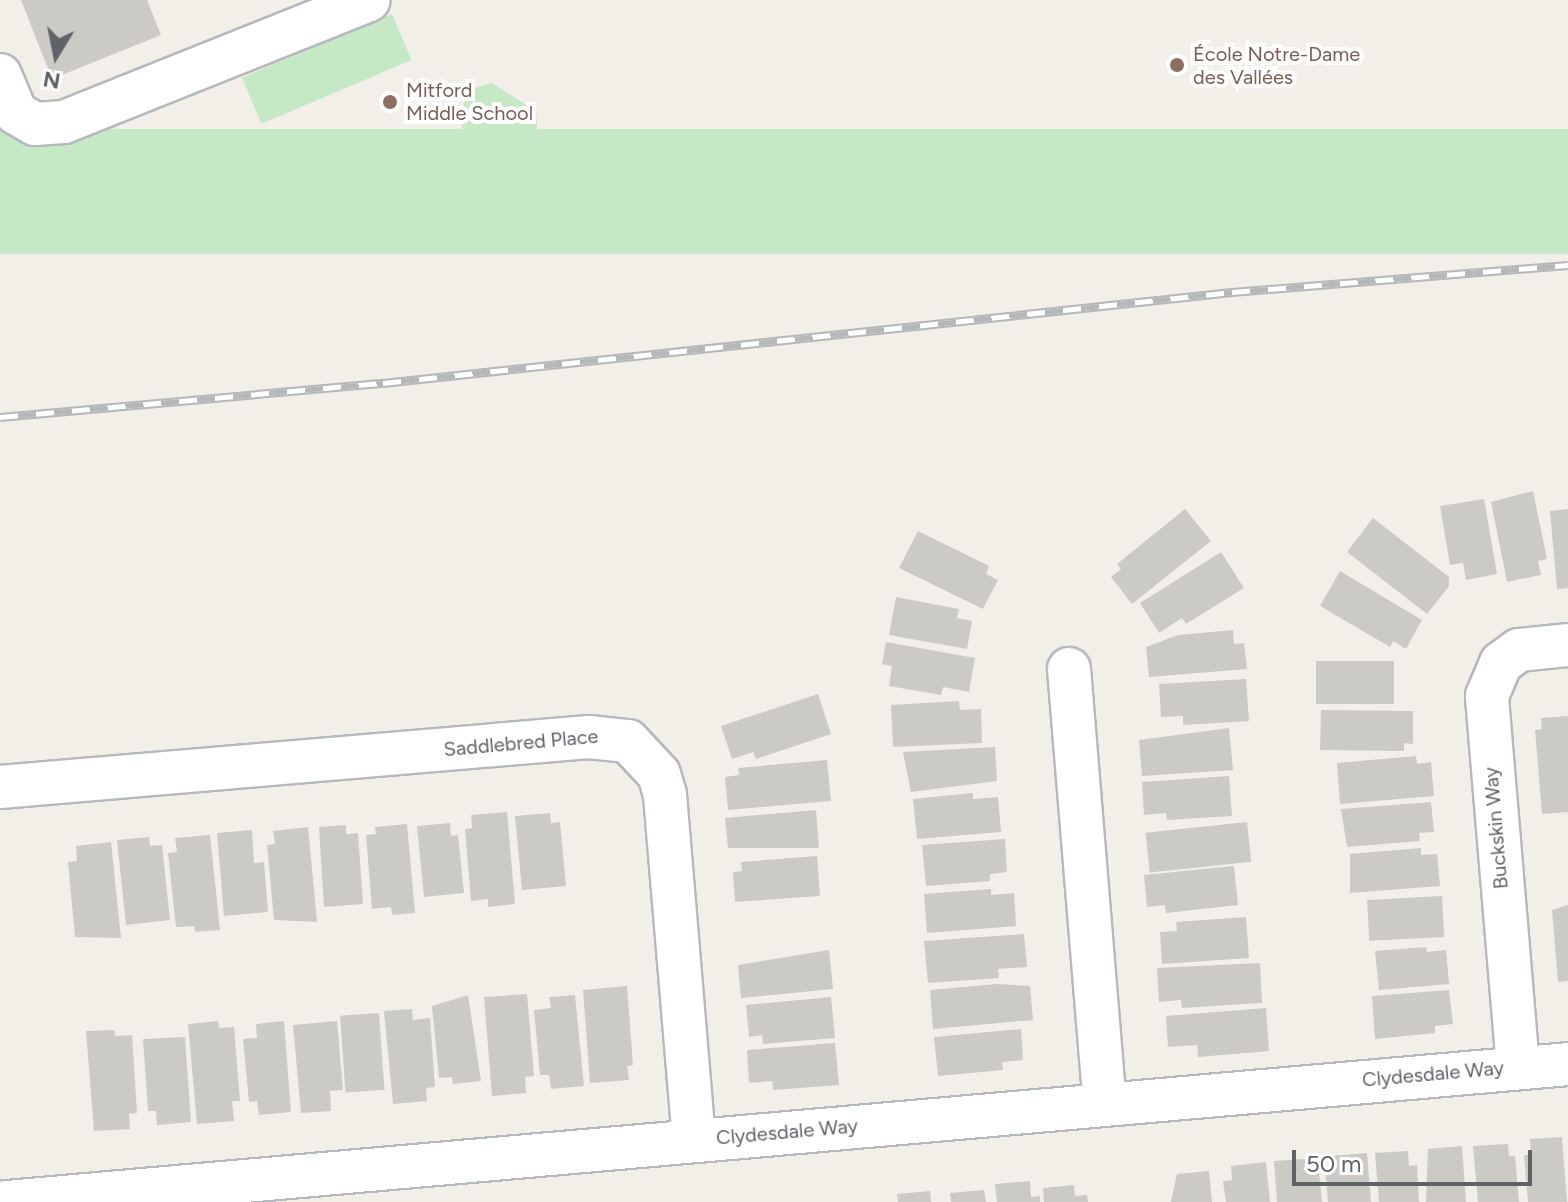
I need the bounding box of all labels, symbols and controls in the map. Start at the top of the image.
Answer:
north arrow [16,16,96,96]
place label: École Notre-Dame des Vallées [1193,42,1360,89]
marker: École Notre-Dame des Vallées [1168,56,1186,74]
text: N [41,65,62,95]
place label: Mitford Middle School [406,78,533,125]
marker: Mitford Middle School [381,93,399,111]
street label: Saddlebred Place [443,724,599,762]
street label: Buckskin Way [1479,766,1513,890]
street label: Clydesdale Way [1361,1056,1505,1092]
street label: Clydesdale Way [715,1114,859,1150]
scale bar [1296,1134,1536,1184]
text: 50 m [1306,1149,1362,1178]

